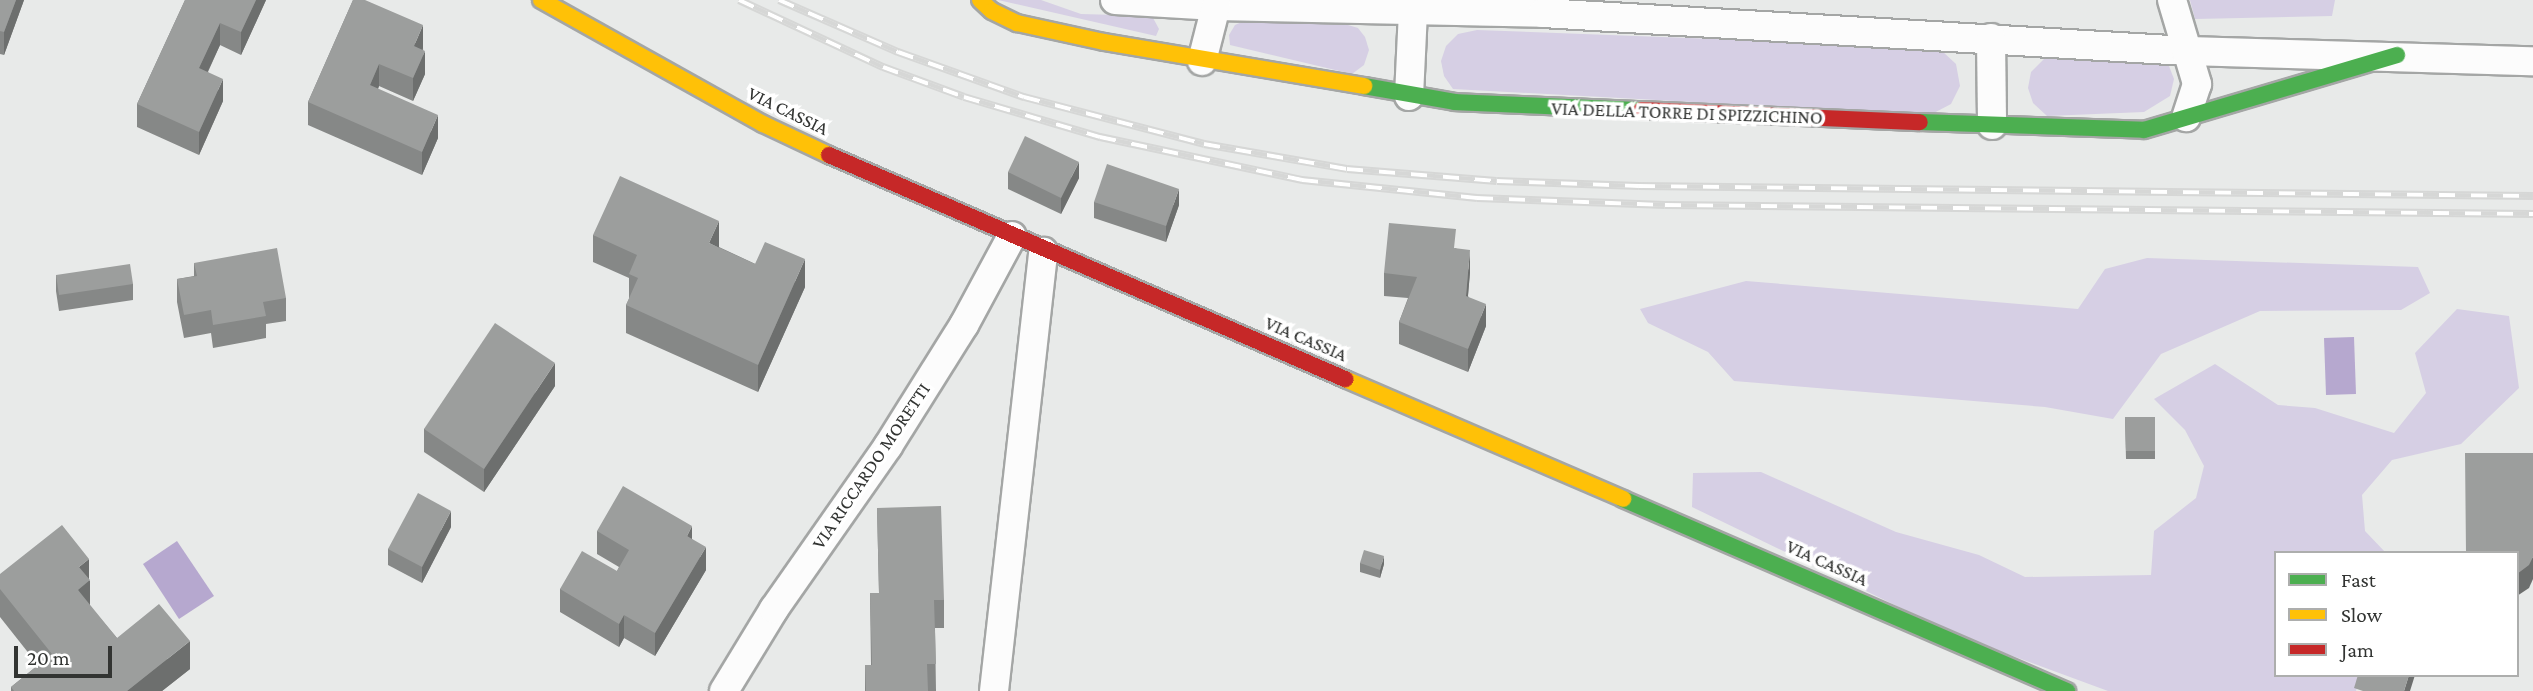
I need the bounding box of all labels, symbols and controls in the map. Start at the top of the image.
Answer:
street label: VIA CASSIA [744,82,832,140]
street label: VIA DELLA TORRE DI SPIZZICHINO [1551,97,1823,129]
street label: VIA CASSIA [1261,312,1351,366]
street label: VIA RICCARDO MORETTI [807,379,935,553]
street label: VIA CASSIA [1783,535,1871,591]
legend [2274,551,2519,677]
text: Fast [2341,568,2376,592]
text: Slow [2341,603,2382,627]
scale bar [18,632,116,676]
text: Jam [2341,638,2374,662]
text: 20 m [27,646,70,670]

